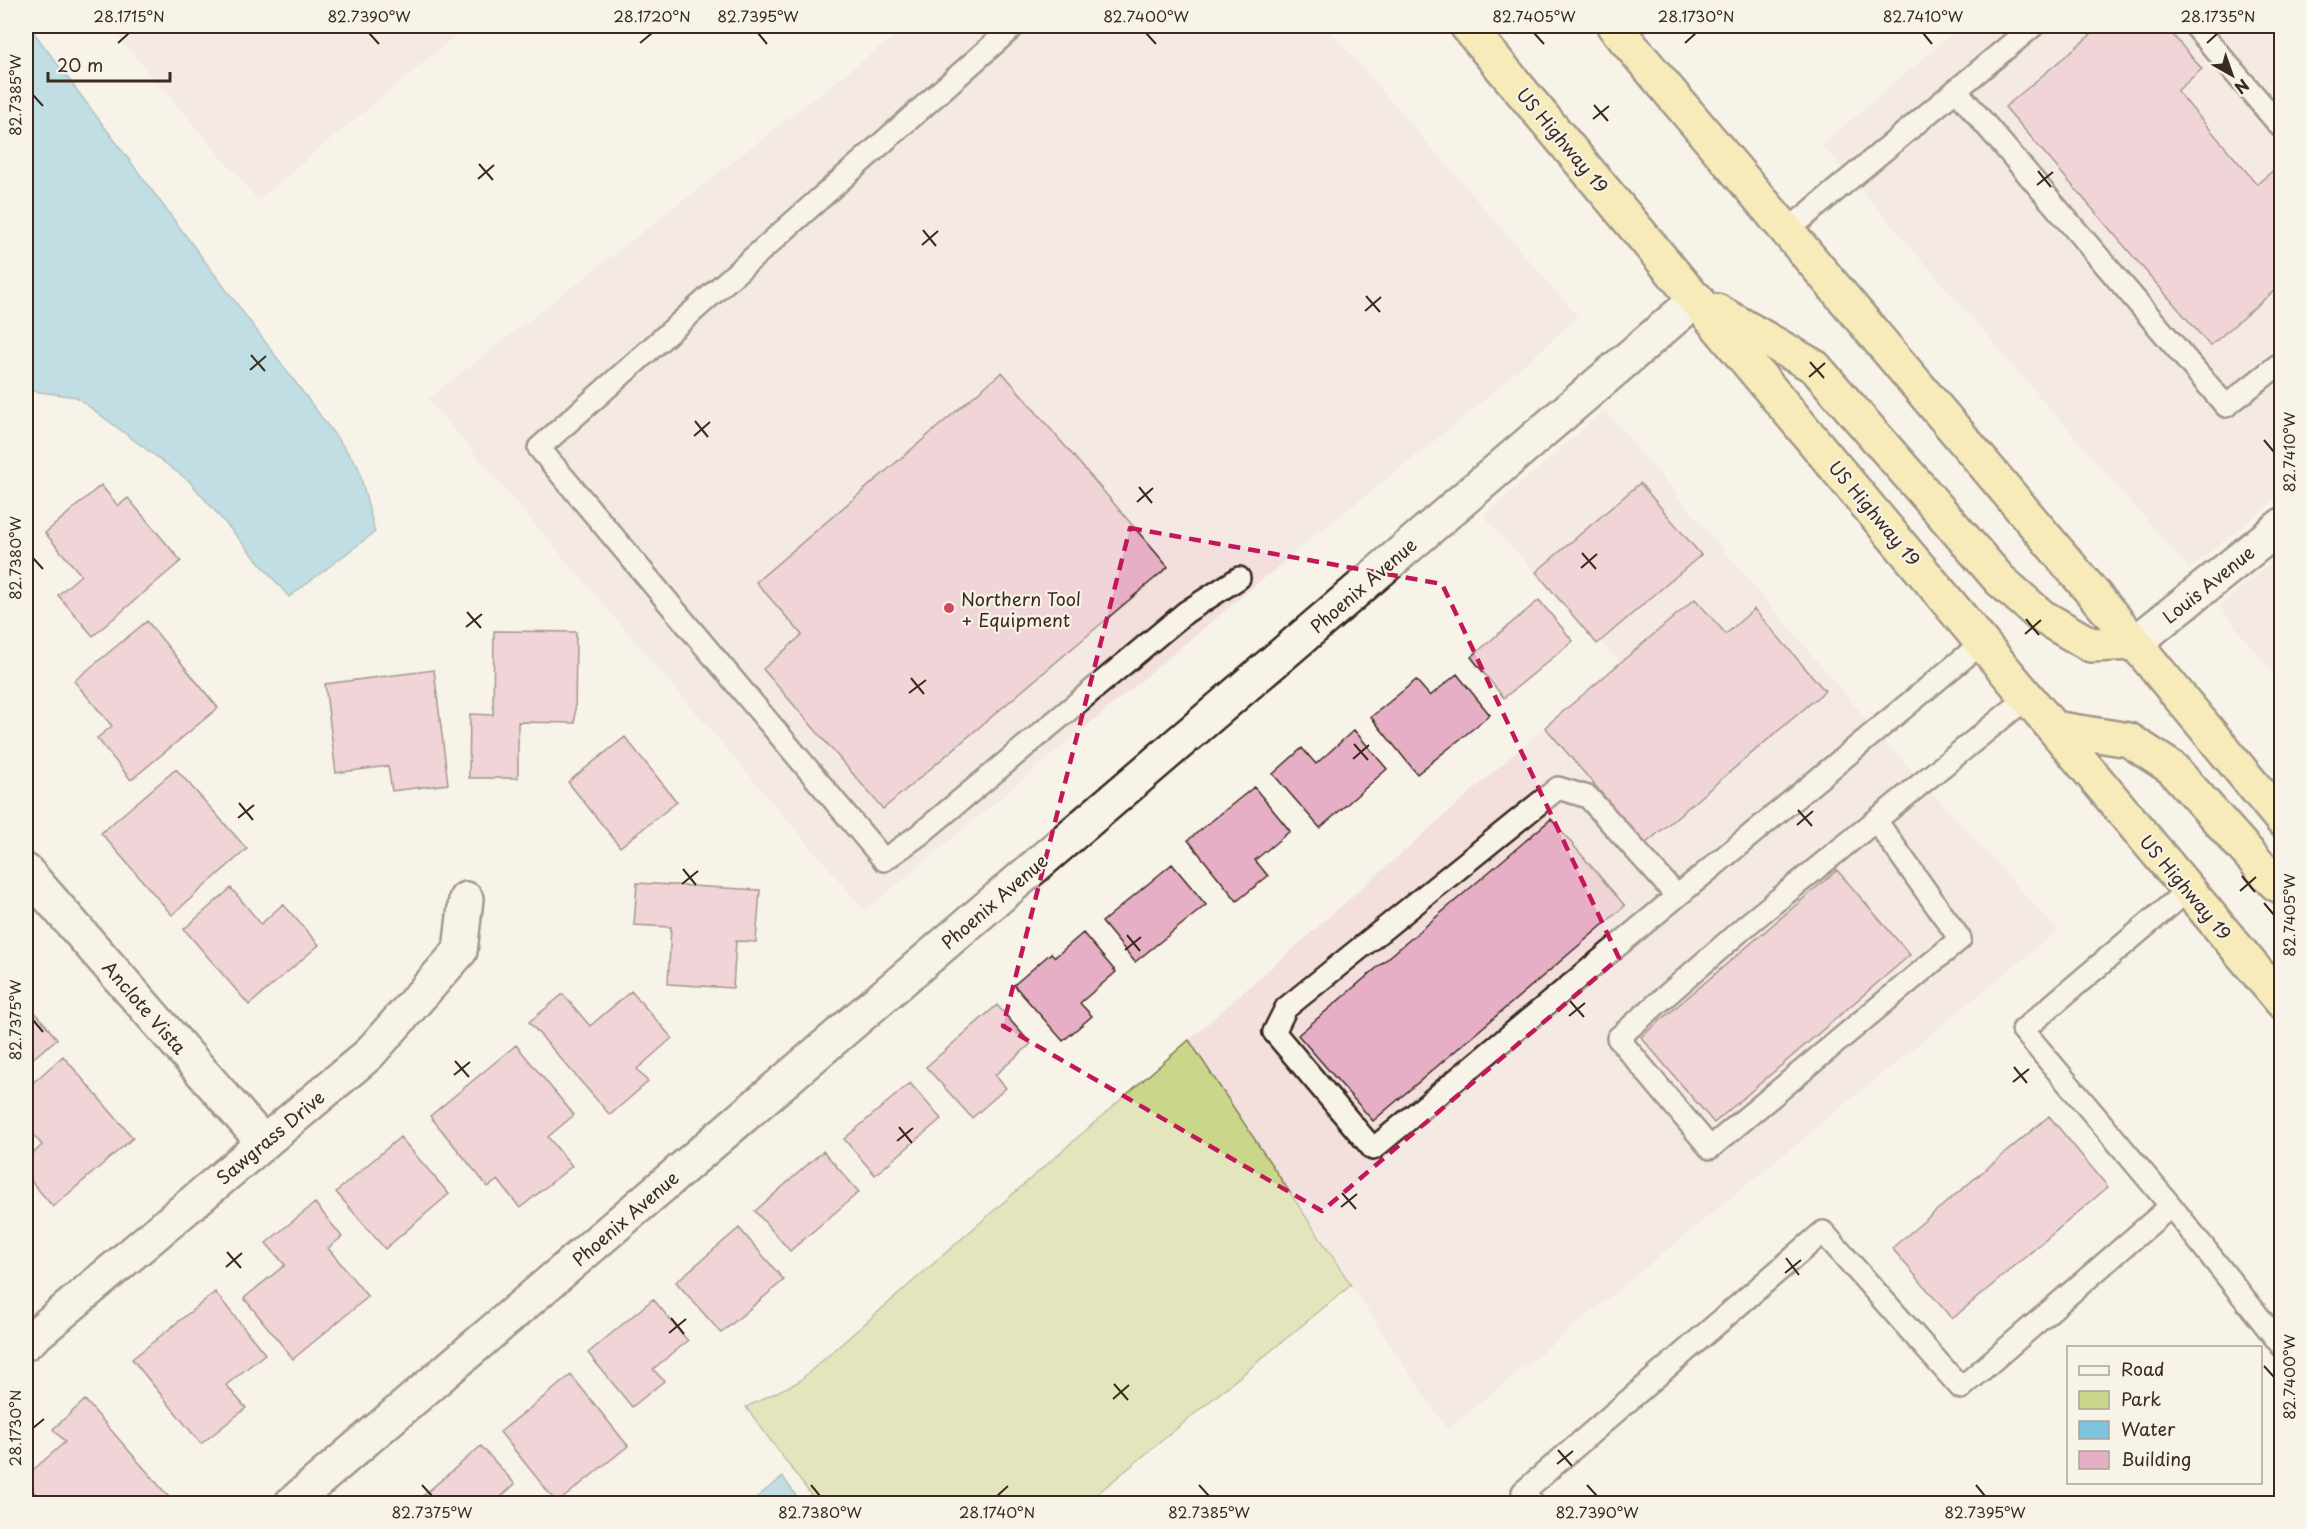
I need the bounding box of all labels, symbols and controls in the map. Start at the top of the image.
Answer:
text: 28.1715°N [93,4,165,27]
text: 82.7390°W [327,4,411,27]
text: 28.1720°N [613,4,691,27]
text: 82.7395°W [717,4,799,27]
text: 82.7400°W [1103,4,1189,27]
text: 82.7405°W [1492,4,1576,27]
text: 28.1730°N [1658,4,1734,27]
text: 82.7410°W [1883,4,1964,27]
text: 28.1735°N [2180,4,2256,27]
scale bar [48,45,170,83]
north arrow [2202,45,2262,105]
text: 20 m [57,51,103,78]
text: 82.7385°W [3,53,26,136]
text: N [2230,74,2255,101]
street label: US Highway 19 [1511,81,1615,199]
text: 82.7410°W [2277,411,2300,492]
street label: US Highway 19 [1823,454,1927,572]
text: 82.7380°W [3,515,26,600]
street label: Phoenix Avenue [1304,531,1422,639]
street label: Louis Avenue [2156,538,2260,629]
place label: Northern Tool + Equipment [961,585,1081,633]
marker: Northern Tool + Equipment [942,601,956,615]
street label: US Highway 19 [2134,828,2238,946]
street label: Phoenix Avenue [935,847,1053,955]
text: 82.7405°W [2277,873,2300,957]
street label: Anclote Vista [97,954,194,1060]
text: 82.7375°W [3,979,26,1060]
street label: Sawgrass Drive [210,1084,330,1190]
street label: Phoenix Avenue [566,1164,684,1272]
text: 82.7400°W [2277,1334,2300,1420]
legend [2067,1346,2262,1484]
text: Road [2121,1355,2165,1382]
text: Park [2121,1385,2161,1412]
text: 28.1730°N [3,1390,26,1466]
text: Water [2121,1415,2176,1442]
text: Building [2121,1445,2191,1472]
text: 82.7375°W [392,1500,473,1523]
text: 82.7380°W [778,1500,863,1523]
text: 28.1740°N [959,1500,1035,1523]
text: 82.7385°W [1168,1500,1251,1523]
text: 82.7390°W [1555,1500,1639,1523]
text: 82.7395°W [1944,1500,2026,1523]

